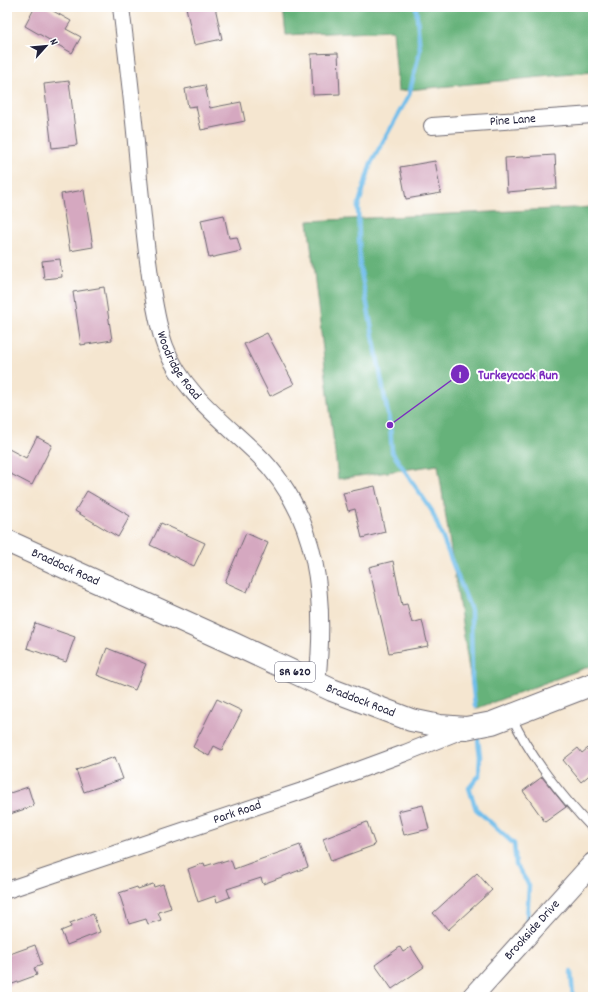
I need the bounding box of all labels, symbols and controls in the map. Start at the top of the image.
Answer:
north arrow [26,26,66,66]
text: N [45,36,62,49]
street label: Pine Lane [489,109,537,132]
street label: Woodridge Road [151,329,205,405]
callout: Turkeycock Run [450,361,566,387]
text: Turkeycock Run [478,366,559,386]
text: 1 [459,367,462,384]
street label: Braddock Road [28,544,102,591]
road number: SR 620 [275,662,315,682]
street label: Braddock Road [322,679,398,723]
street label: Park Road [211,796,264,830]
street label: Brookside Drive [500,896,565,965]

